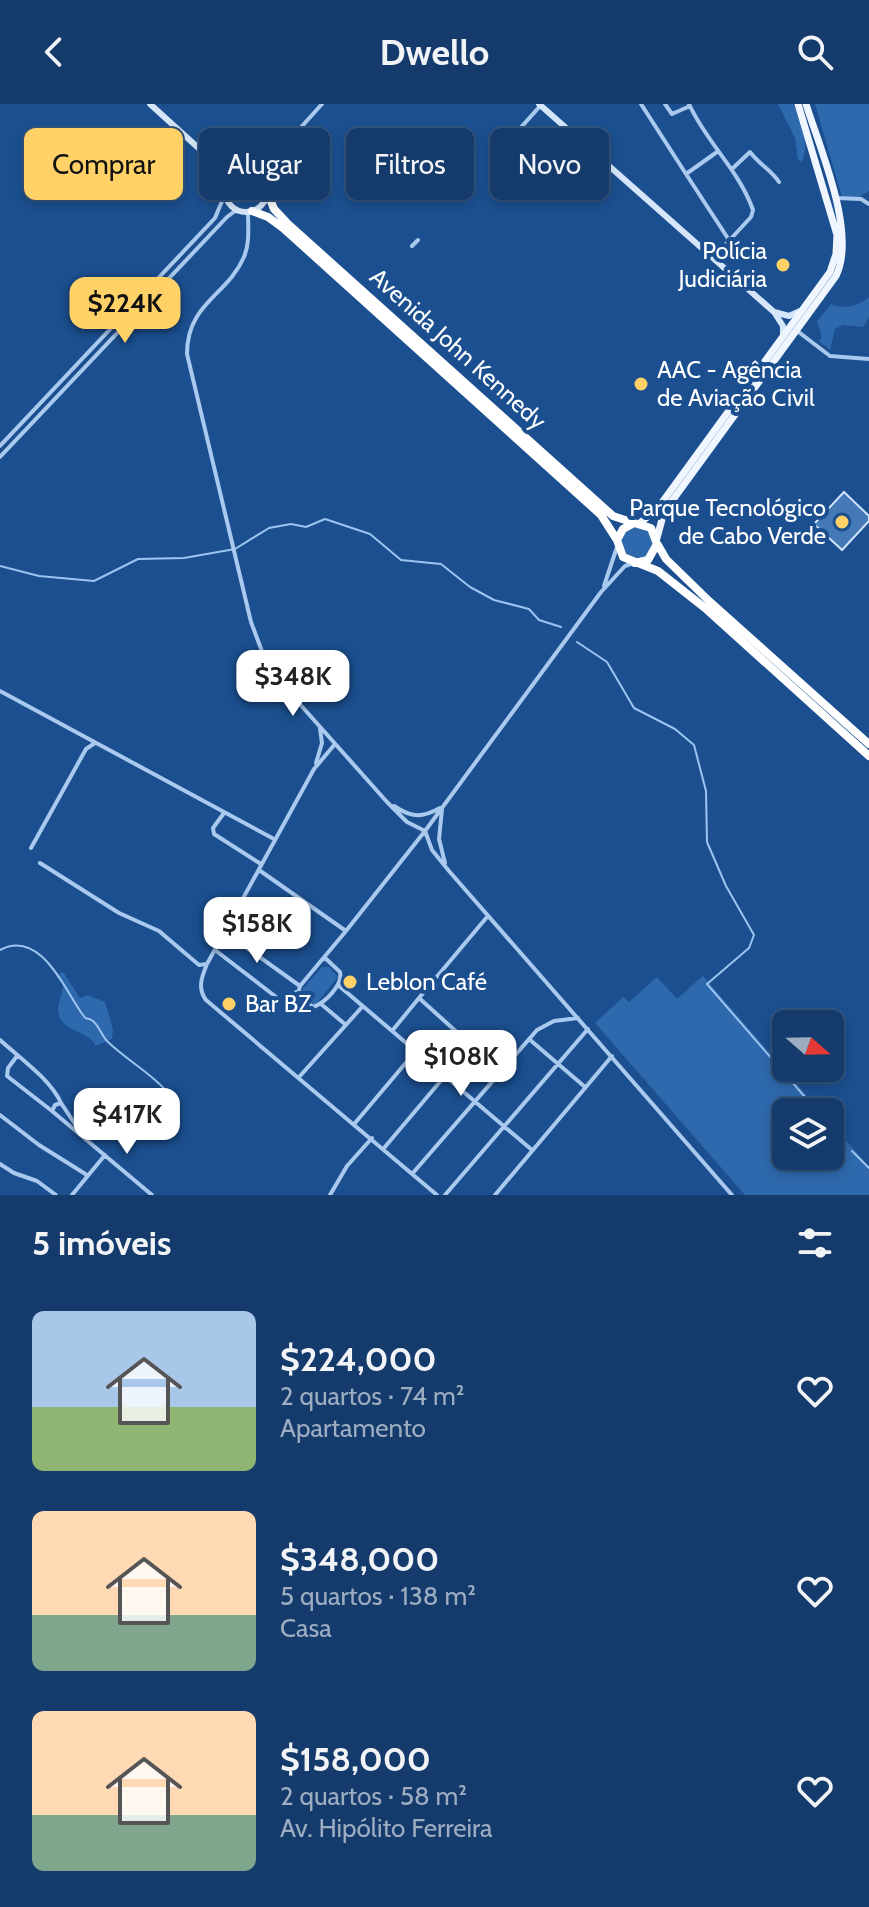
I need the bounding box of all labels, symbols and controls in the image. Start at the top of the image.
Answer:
icon: back [32,30,76,74]
text: Dwello [380,30,489,74]
icon: search [793,30,837,74]
chip: Comprar [24,128,183,200]
chip: Alugar [199,128,330,200]
chip: Filtros [346,128,474,200]
chip: Novo [490,128,609,200]
place label: Polícia Judiciária [677,236,767,293]
marker: Polícia Judiciária [774,256,792,274]
street label: Avenida John Kennedy [364,262,552,435]
pin: $224K [69,277,181,345]
text: $224K [87,287,163,319]
place label: AAC - Agência de Aviação Civil [657,355,815,412]
marker: AAC - Agência de Aviação Civil [632,375,650,393]
place label: Parque Tecnológico de Cabo Verde [629,493,826,550]
marker: Parque Tecnológico de Cabo Verde [833,513,851,531]
pin: $348K [237,650,349,718]
text: $348K [254,660,332,692]
pin: $158K [201,897,313,965]
text: $158K [222,907,292,939]
place label: Leblon Café [366,967,487,996]
marker: Leblon Café [341,973,359,991]
place label: Bar BZ [245,989,312,1018]
marker: Bar BZ [220,995,238,1013]
north arrow [772,1010,844,1082]
map controls [772,1010,844,1170]
pin: $108K [405,1030,517,1098]
text: $108K [423,1040,499,1072]
pin: $417K [71,1088,183,1156]
text: $417K [92,1098,162,1130]
button: layers [772,1098,844,1170]
icon: filters [793,1221,837,1265]
text: 5 imóveis [32,1222,171,1264]
text: $224,000 [280,1338,436,1380]
icon: home [96,1343,192,1439]
icon: heart [793,1369,837,1413]
text: 2 quartos · 74 m² [280,1380,464,1412]
text: Apartamento [280,1412,426,1444]
text: $348,000 [280,1538,439,1580]
icon: home [96,1543,192,1639]
icon: heart [793,1569,837,1613]
text: 5 quartos · 138 m² [280,1580,476,1612]
text: Casa [280,1612,332,1644]
text: $158,000 [280,1738,431,1780]
icon: home [96,1743,192,1839]
icon: heart [793,1769,837,1813]
text: 2 quartos · 58 m² [280,1780,467,1812]
text: Av. Hipólito Ferreira [280,1812,492,1844]

